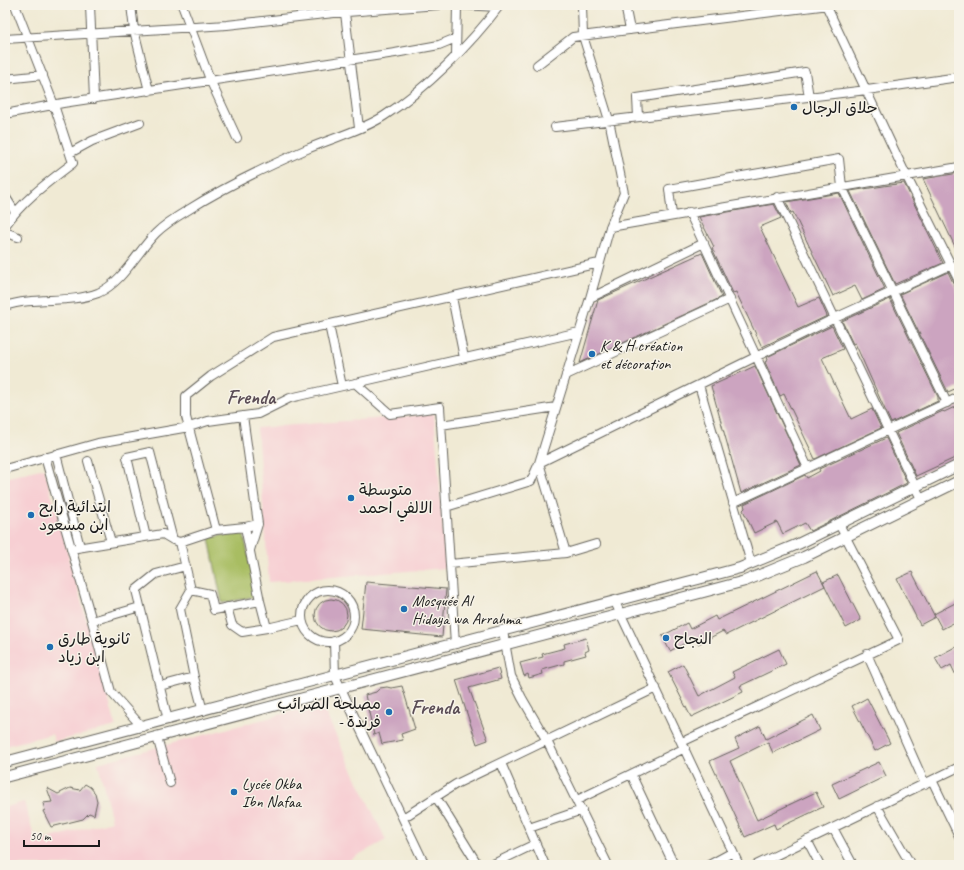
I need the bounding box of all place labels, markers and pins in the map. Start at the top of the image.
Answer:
place label: حلاق الرجال [802,98,878,118]
marker: حلاق الرجال [789,102,799,112]
place label: K & H création et décoration [600,336,683,374]
marker: K & H création et décoration [587,349,597,359]
place label: متوسطة الالفي احمد [359,480,432,522]
marker: متوسطة الالفي احمد [346,493,356,503]
place label: ابتدائية رابح ابن مسعود [39,497,111,535]
marker: ابتدائية رابح ابن مسعود [26,510,36,520]
place label: Mosquée Al Hidaya wa Arrahma [412,591,522,629]
marker: Mosquée Al Hidaya wa Arrahma [399,604,409,614]
place label: ثانوية طارق ابن زياد [58,629,131,667]
place label: النجاح [674,629,712,649]
marker: النجاح [661,633,671,643]
marker: ثانوية طارق ابن زياد [45,642,55,652]
place label: مصلحة الضرائب - فرندة [277,694,381,732]
marker: مصلحة الضرائب - فرندة [384,707,394,717]
place label: Lycée Okba Ibn Nafaa [242,774,303,812]
marker: Lycée Okba Ibn Nafaa [229,787,239,797]

